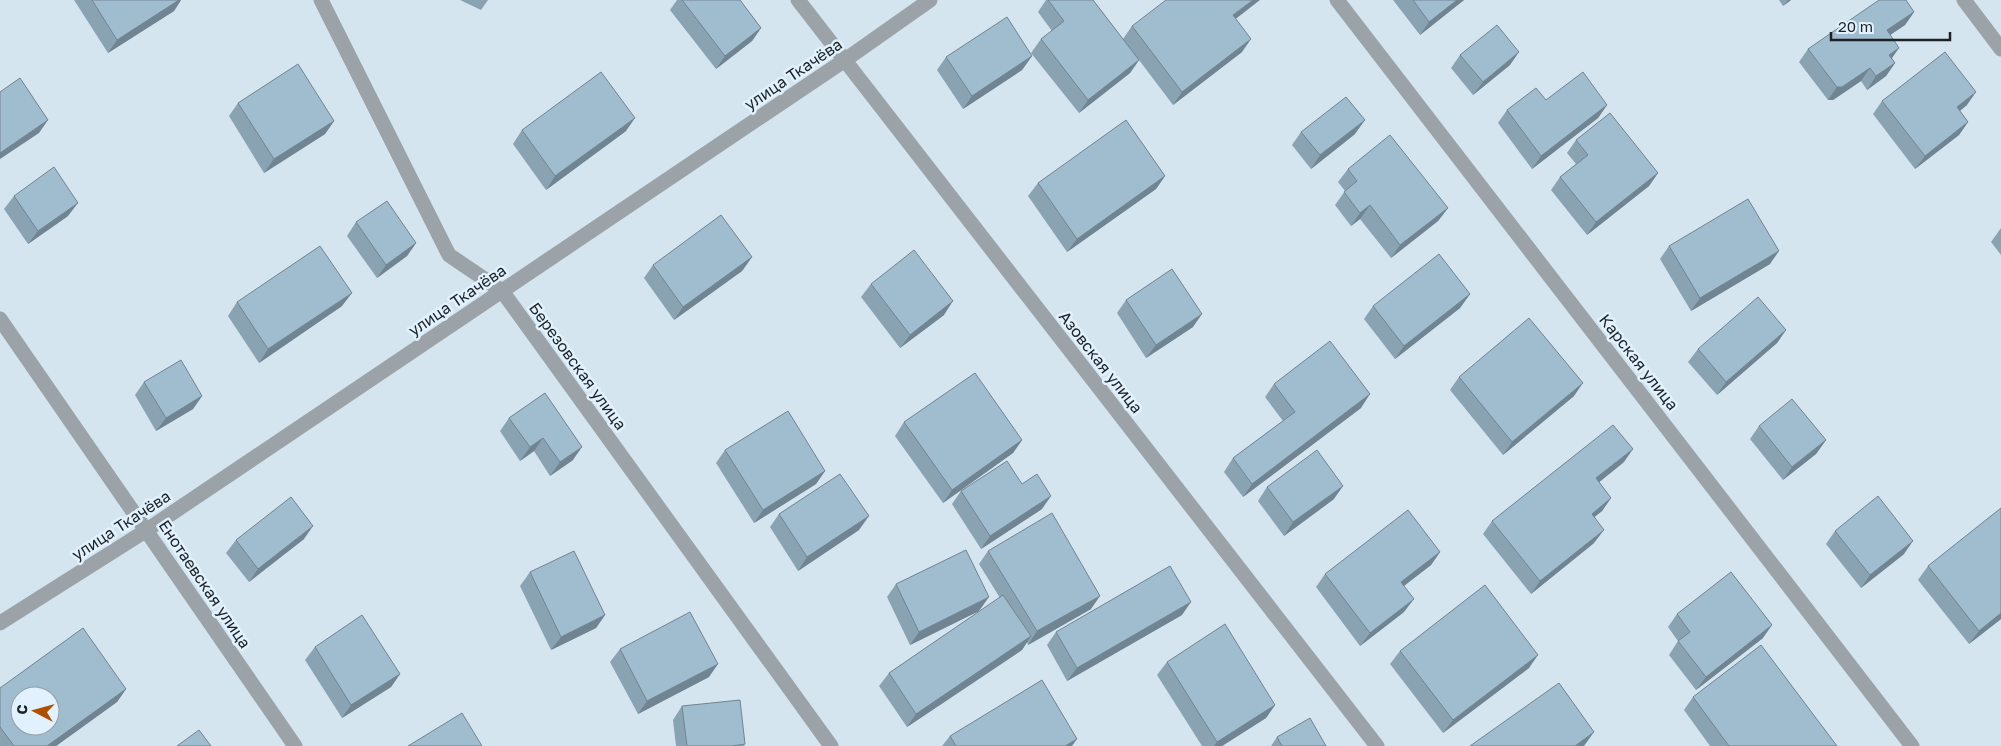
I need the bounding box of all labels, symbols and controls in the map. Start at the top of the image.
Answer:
scale bar [1831,10,1950,42]
text: 20 m [1838,17,1873,35]
street label: улица Ткачёва [740,34,846,114]
street label: улица Ткачёва [404,260,510,340]
street label: Березовская улица [525,298,631,434]
street label: Азовская улица [1055,307,1147,417]
street label: Карская улица [1595,310,1683,414]
street label: улица Ткачёва [68,486,174,564]
street label: Енотаевская улица [155,516,255,652]
north arrow [10,686,60,736]
text: С [13,704,31,715]

